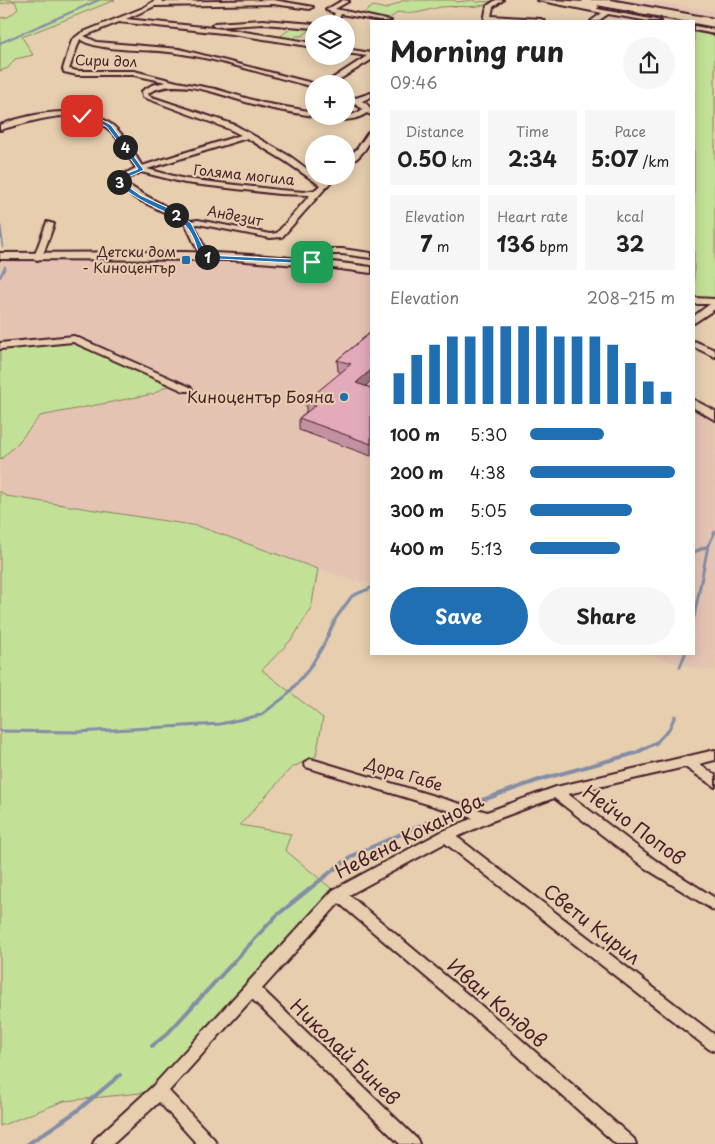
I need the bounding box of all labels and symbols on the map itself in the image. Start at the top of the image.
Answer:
street label: Сири дол [74,49,138,72]
pin [61,95,103,137]
pin: 4 [112,134,138,160]
street label: Голяма могила [192,159,296,190]
pin: 3 [106,170,132,194]
street label: Андезит [206,200,266,231]
pin: 2 [164,202,188,228]
place label: Детски дом - Киноцентър [82,241,176,278]
pin [291,241,333,283]
pin: 1 [194,244,220,270]
marker: Детски дом - Киноцентър [180,254,192,266]
place label: Киноцентър Бояна [187,384,334,408]
marker: Киноцентър Бояна [338,391,350,403]
street label: Дора Габе [362,750,446,796]
street label: Нейчо Попов [578,777,692,871]
street label: Невена Коканова [329,785,488,885]
street label: Свети Кирил [538,876,647,970]
street label: Иван Кондов [442,951,553,1053]
street label: Николай Бинев [285,992,407,1111]

